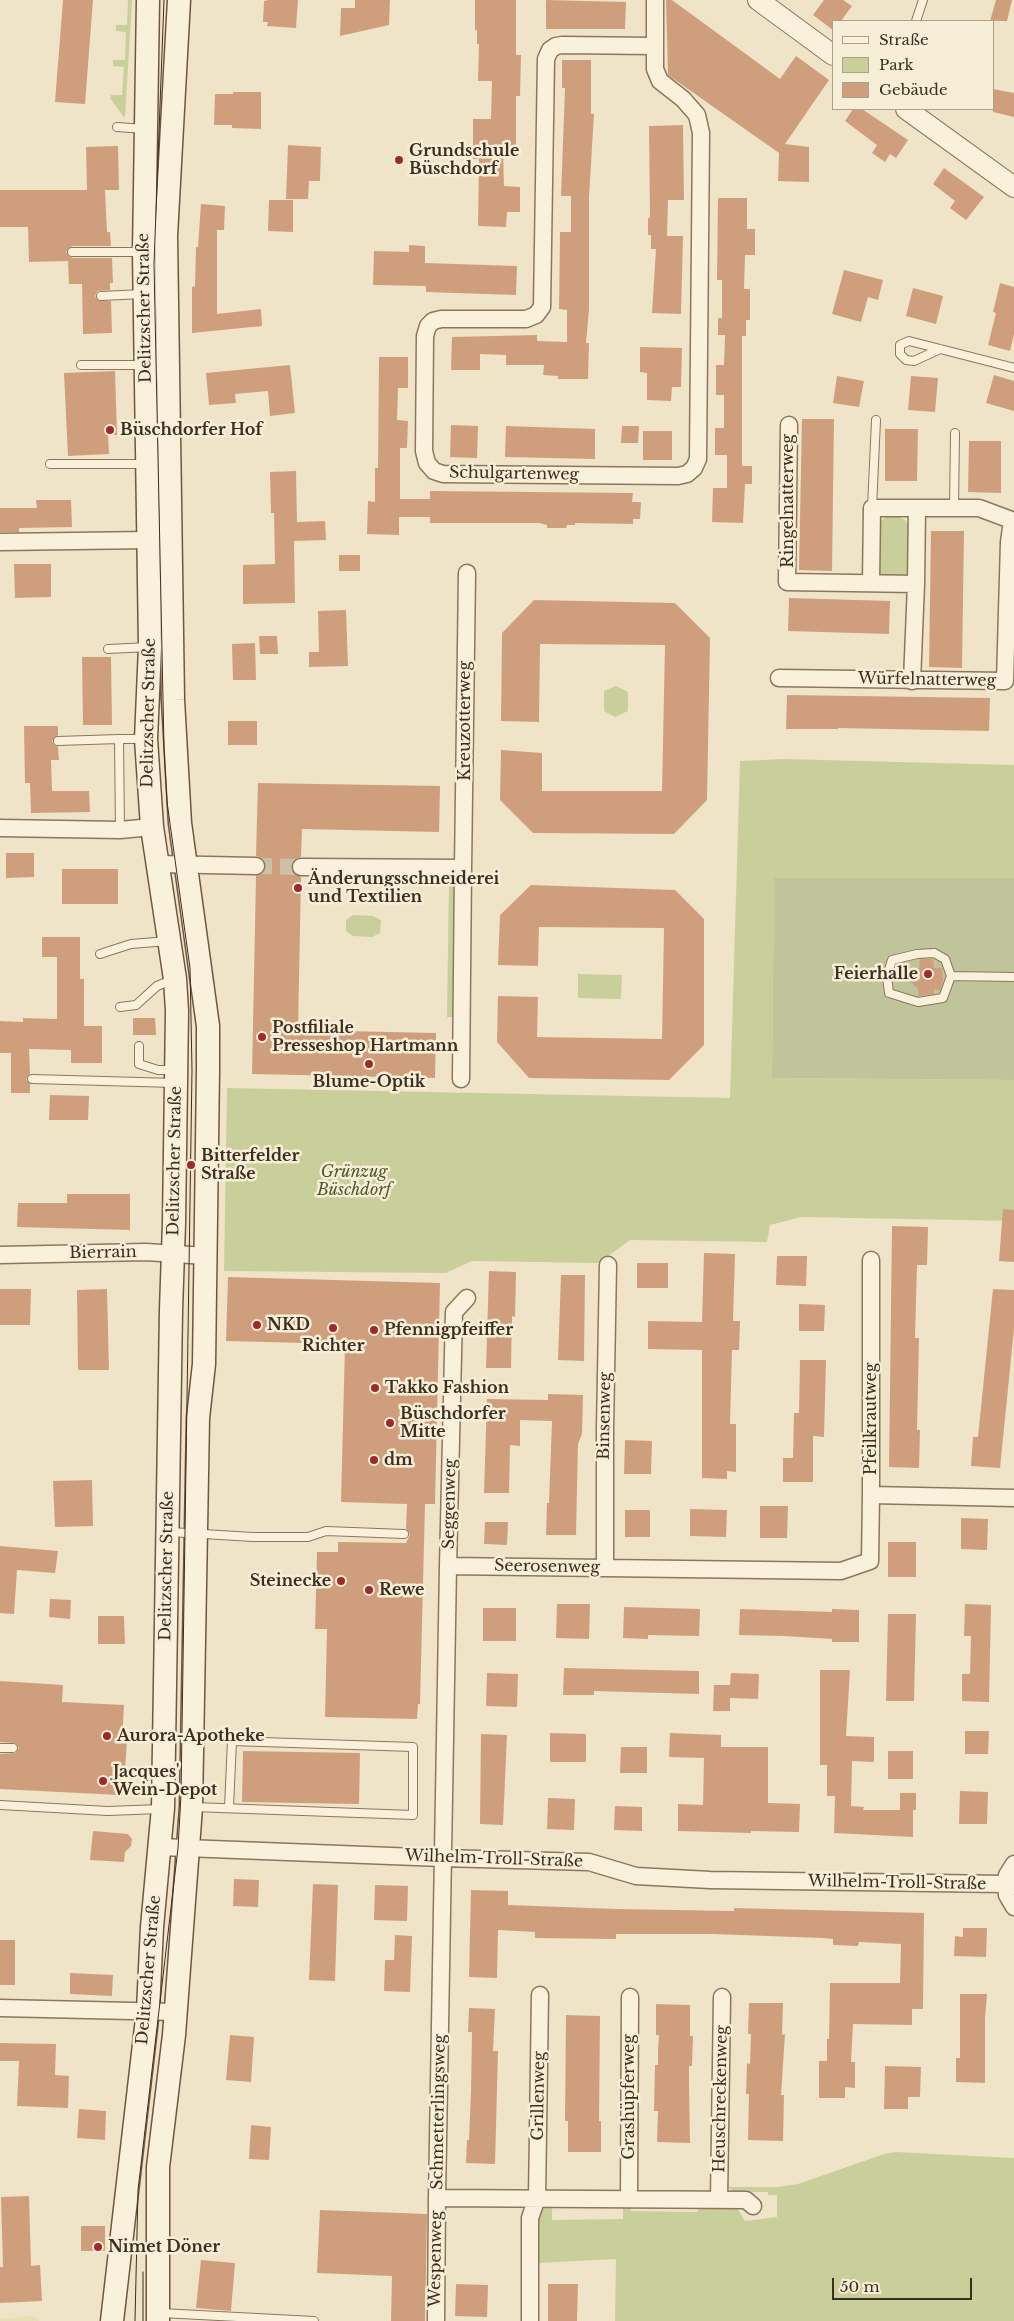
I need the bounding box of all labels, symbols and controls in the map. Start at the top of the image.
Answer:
legend [832,20,994,110]
text: Straße [879,30,929,49]
text: Park [879,55,914,74]
text: Gebäude [879,80,948,99]
place label: Grundschule Büschdorf [409,141,519,179]
marker: Grundschule Büschdorf [393,154,405,166]
street label: Delitzscher Straße [134,233,156,383]
place label: Büschdorfer Hof [120,420,262,440]
marker: Büschdorfer Hof [104,424,116,436]
street label: Ringelnatterweg [778,434,798,568]
street label: Schulgartenweg [449,463,579,485]
street label: Delitzscher Straße [138,638,160,788]
street label: Kreuzotterweg [455,661,475,781]
street label: Würfelnatterweg [858,669,996,691]
place label: Änderungsschneiderei und Textilien [308,869,499,907]
marker: Änderungsschneiderei und Textilien [292,882,304,894]
place label: Feierhalle [834,964,918,984]
marker: Feierhalle [922,968,934,980]
place label: Postfiliale Presseshop Hartmann [272,1018,458,1056]
marker: Postfiliale Presseshop Hartmann [256,1031,268,1043]
marker: Blume-Optik [363,1058,375,1070]
place label: Blume-Optik [313,1072,425,1092]
street label: Delitzscher Straße [164,1086,186,1236]
place label: Bitterfelder Straße [201,1146,299,1184]
marker: Bitterfelder Straße [185,1159,197,1171]
park label: Grünzug Büschdorf [317,1162,391,1200]
street label: Bierrain [69,1243,137,1263]
place label: NKD [267,1315,310,1335]
marker: NKD [251,1319,263,1331]
place label: Pfennigpfeiffer [384,1320,513,1340]
marker: Richter [327,1322,339,1334]
marker: Pfennigpfeiffer [368,1324,380,1336]
place label: Richter [302,1336,364,1356]
street label: Pfeilkrautweg [861,1363,881,1475]
street label: Binsenweg [595,1372,615,1460]
place label: Takko Fashion [385,1378,509,1398]
marker: Takko Fashion [369,1382,381,1394]
place label: Büschdorfer Mitte [400,1404,506,1442]
marker: Büschdorfer Mitte [384,1417,396,1429]
place label: dm [384,1450,413,1470]
marker: dm [368,1454,380,1466]
street label: Seggenweg [440,1459,460,1549]
street label: Delitzscher Straße [156,1491,178,1641]
street label: Seerosenweg [494,1556,600,1578]
place label: Steinecke [250,1571,331,1591]
marker: Steinecke [335,1575,347,1587]
place label: Rewe [379,1580,424,1600]
marker: Rewe [363,1584,375,1596]
place label: Aurora-Apotheke [117,1726,265,1746]
marker: Aurora-Apotheke [101,1730,113,1742]
place label: Jacques' Wein-Depot [113,1762,217,1800]
marker: Jacques' Wein-Depot [97,1775,109,1787]
street label: Wilhelm-Troll-Straße [405,1846,583,1872]
street label: Wilhelm-Troll-Straße [808,1872,986,1894]
street label: Delitzscher Straße [133,1894,165,2046]
street label: Heuschreckenweg [710,2025,732,2173]
street label: Schmetterlingsweg [428,2034,450,2190]
street label: Grashüpferweg [619,2034,639,2160]
street label: Grillenweg [529,2051,549,2141]
street label: Wespenweg [426,2210,446,2308]
place label: Nimet Döner [108,2237,220,2257]
marker: Nimet Döner [92,2241,104,2253]
scale bar [834,2268,974,2300]
text: 50 m [840,2277,880,2296]

